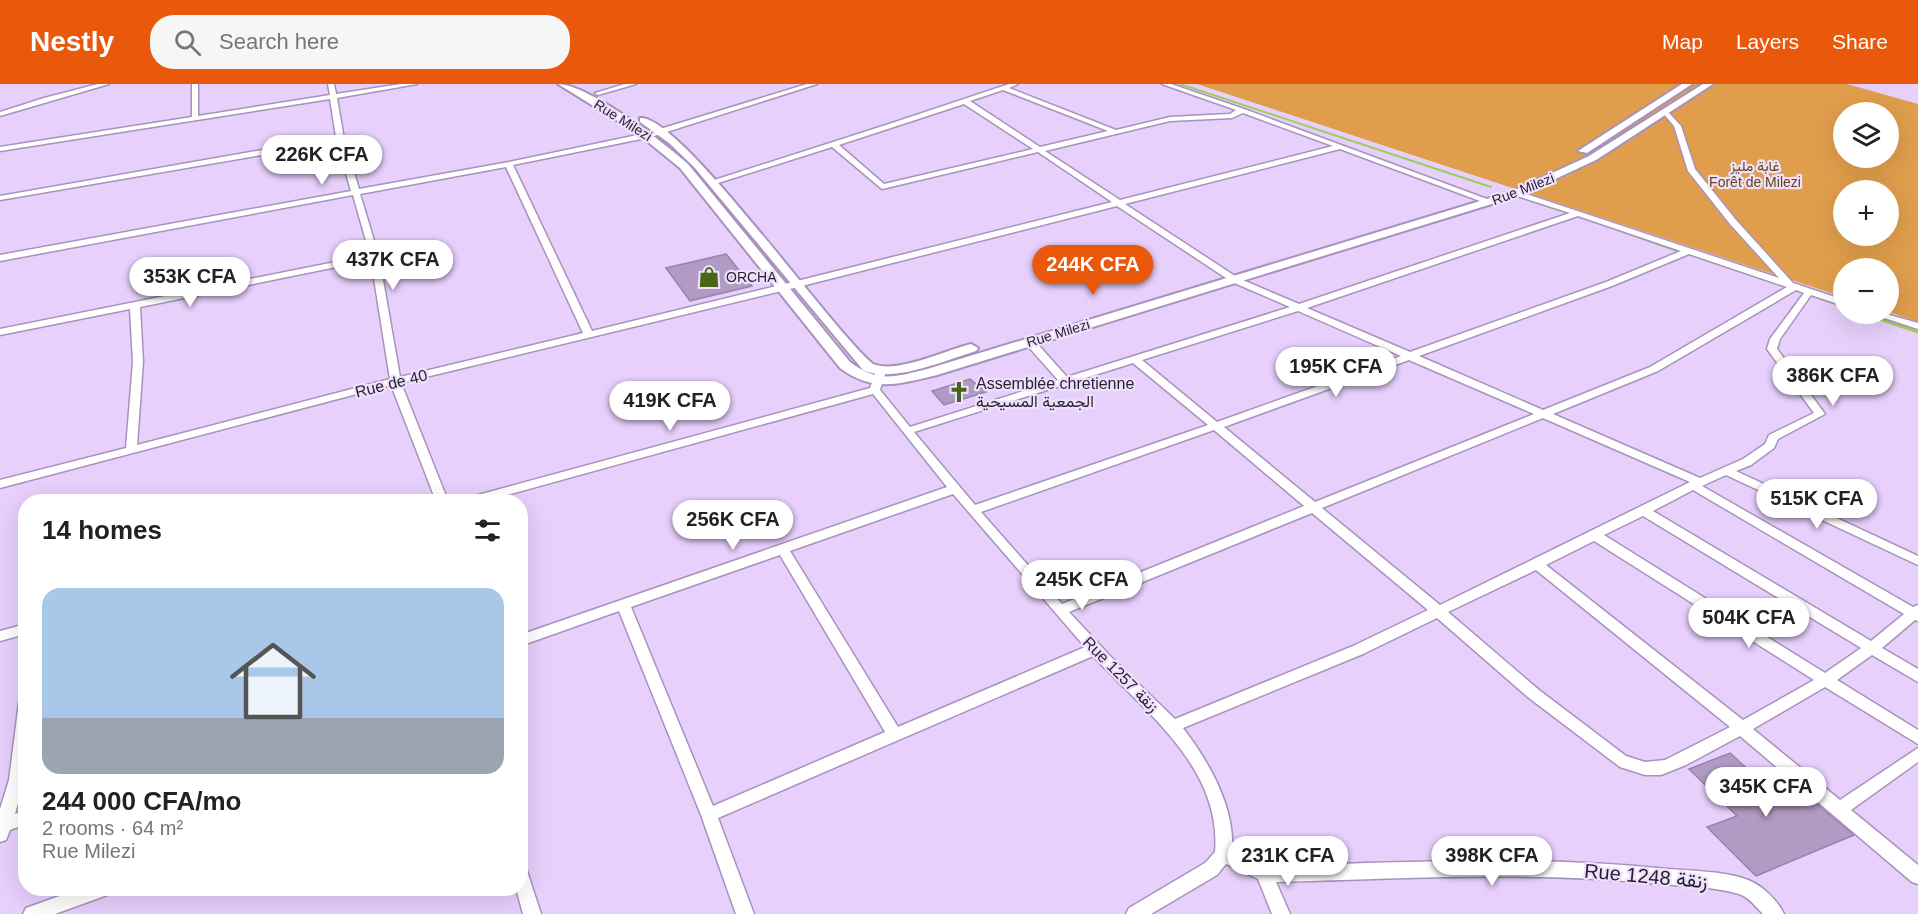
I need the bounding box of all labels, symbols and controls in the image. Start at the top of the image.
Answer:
search box [150,15,570,69]
text: Nestly [30,26,114,57]
icon: search [171,26,204,59]
text: Search here [219,29,339,54]
text: Map [1662,30,1703,53]
text: Layers [1736,30,1799,53]
text: Share [1832,30,1888,53]
street label: Rue Milezi [591,96,655,144]
map controls [1833,102,1899,324]
button: layers [1833,102,1899,168]
pin: 226K CFA [260,135,384,186]
text: 226K CFA [275,143,369,165]
park label: غابة مليز Forêt de Milezi [1709,158,1801,190]
street label: Rue Milezi [1490,170,1556,208]
button: + [1833,180,1899,246]
pin: 437K CFA [331,240,455,291]
pin: 244K CFA [1031,245,1155,296]
text: 437K CFA [346,248,440,270]
text: 244K CFA [1046,253,1140,275]
pin: 353K CFA [128,257,252,308]
button: − [1833,258,1899,324]
text: 353K CFA [143,265,237,287]
shop icon: ORCHA [697,265,721,289]
place label: ORCHA [726,269,777,285]
street label: Rue Milezi [1024,316,1092,350]
pin: 195K CFA [1274,347,1398,398]
text: 195K CFA [1289,355,1383,377]
pin: 386K CFA [1771,356,1895,407]
text: 386K CFA [1786,364,1880,386]
street label: Rue de 40 [353,366,429,401]
place label: Assemblée chretienne الجمعية المسيحية [976,375,1134,411]
church icon: Assemblée chretienne الجمعية المسيحية [947,380,971,404]
pin: 419K CFA [608,381,732,432]
text: 419K CFA [623,389,717,411]
pin: 515K CFA [1755,479,1879,530]
text: 515K CFA [1770,487,1864,509]
pin: 256K CFA [671,500,795,551]
text: 256K CFA [686,508,780,530]
icon: filters [471,514,504,547]
text: 14 homes [42,515,162,545]
pin: 245K CFA [1020,560,1144,611]
text: 245K CFA [1035,568,1129,590]
pin: 504K CFA [1687,598,1811,649]
text: 504K CFA [1702,606,1796,628]
icon: home [219,627,327,735]
street label: Rue 1257 زنقة [1078,633,1162,717]
pin: 345K CFA [1704,767,1828,818]
text: 345K CFA [1719,775,1813,797]
text: 244 000 CFA/mo [42,786,241,816]
text: 2 rooms · 64 m² [42,817,183,839]
pin: 231K CFA [1226,836,1350,887]
pin: 398K CFA [1430,836,1554,887]
text: Rue Milezi [42,840,135,862]
text: 231K CFA [1241,844,1335,866]
text: 398K CFA [1445,844,1539,866]
street label: Rue 1248 زنقة [1583,860,1709,894]

